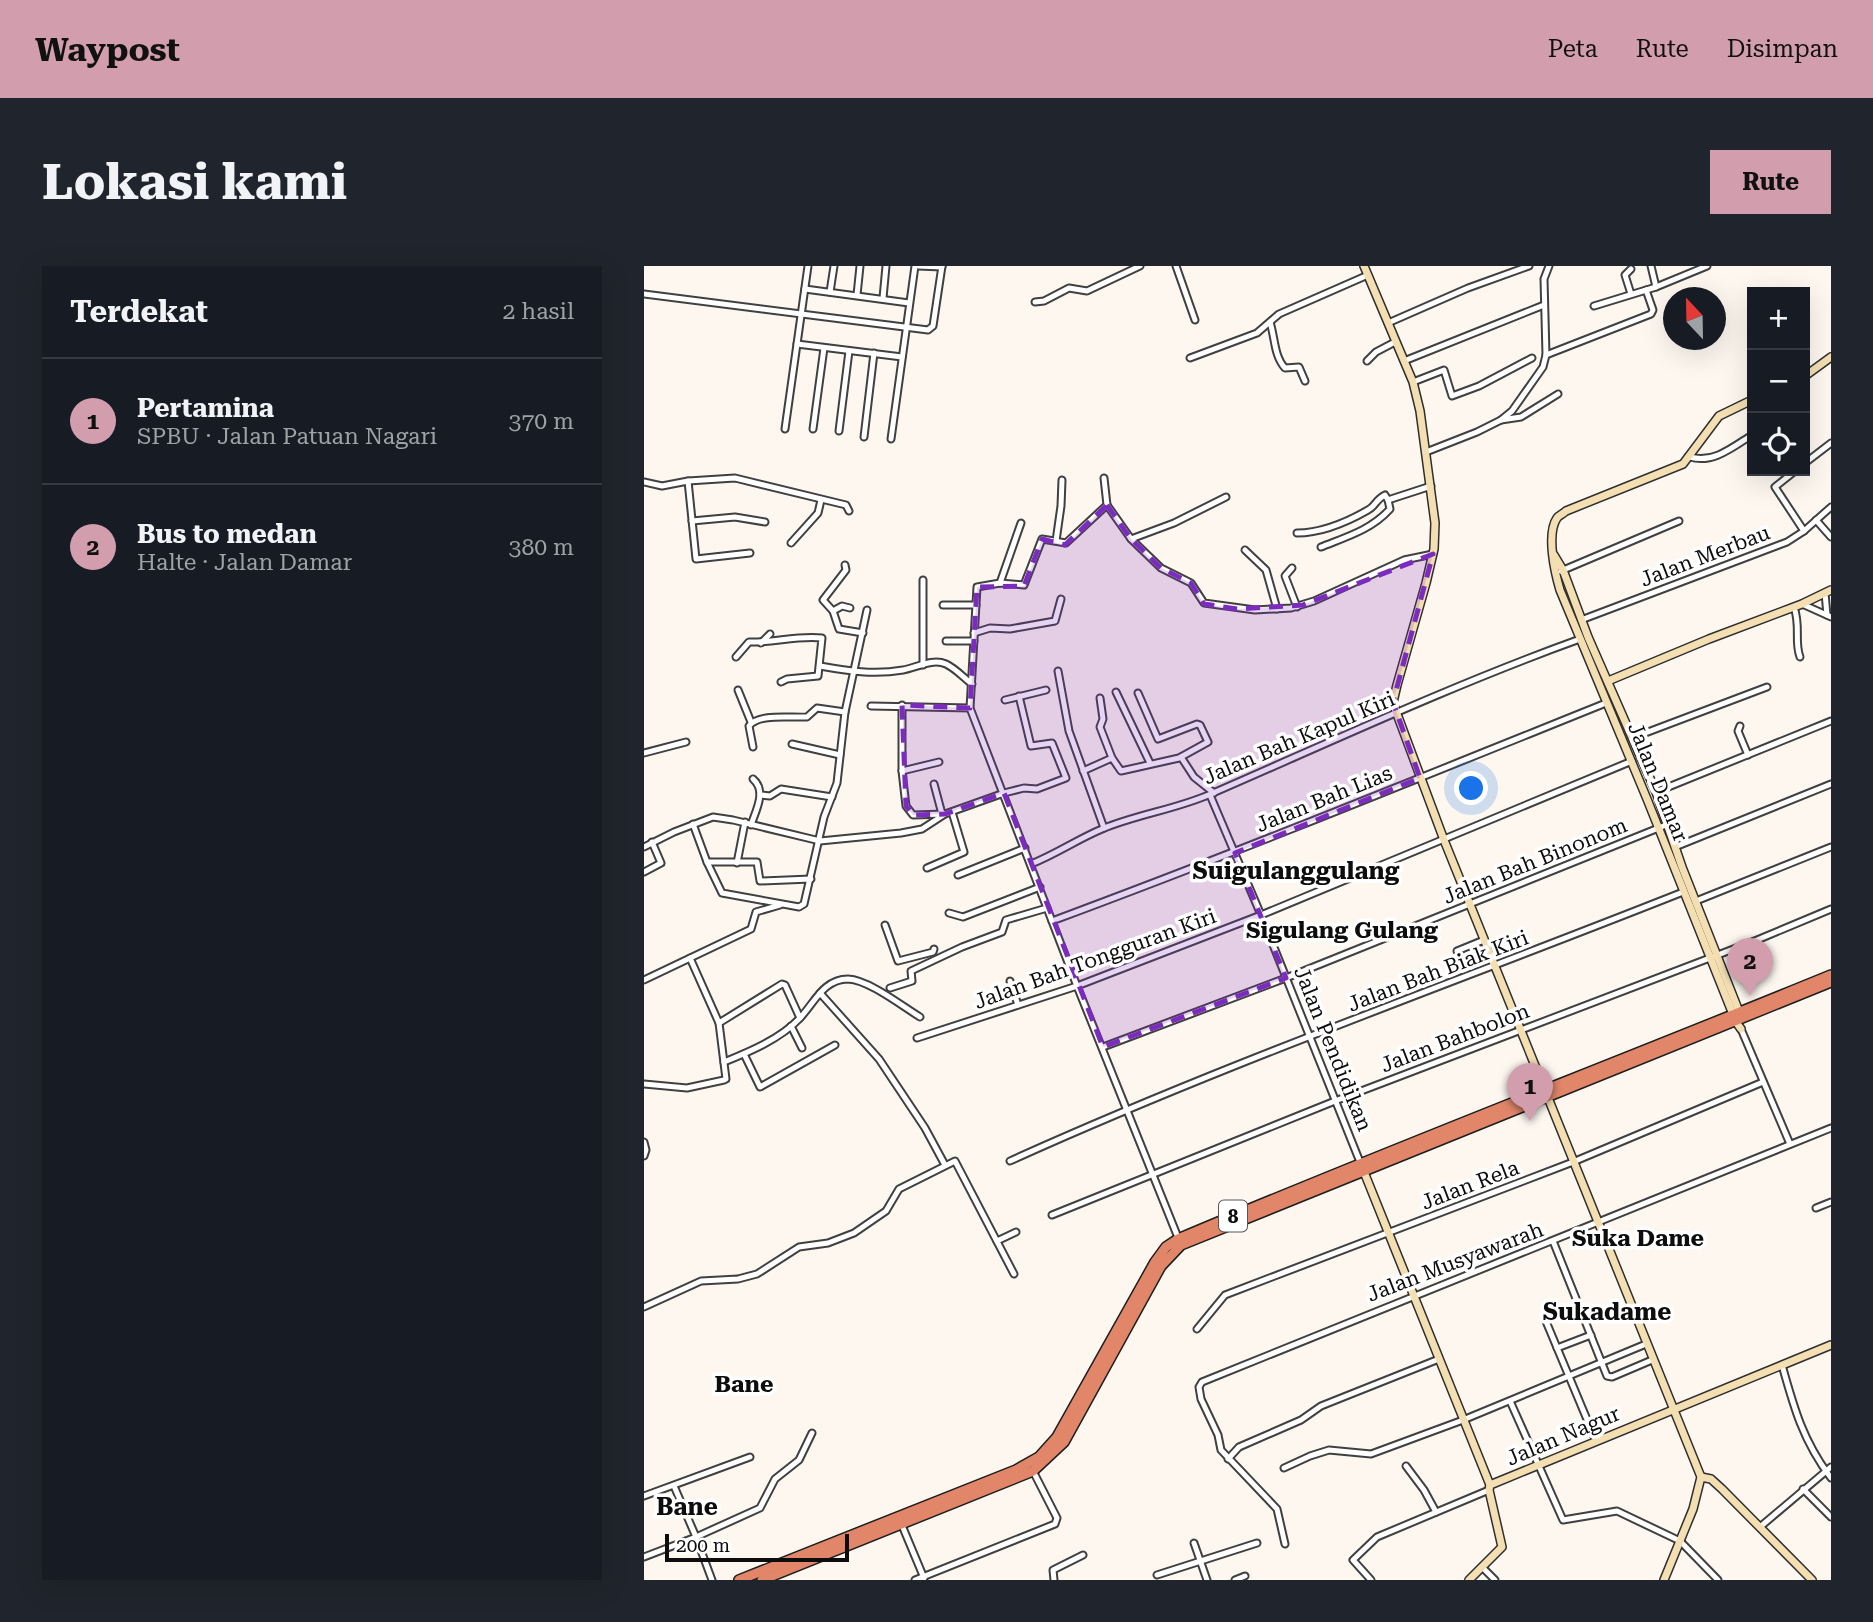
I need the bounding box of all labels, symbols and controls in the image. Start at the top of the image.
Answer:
text: Waypost [35,30,180,69]
text: Peta [1548,35,1598,63]
text: Rute [1636,35,1689,63]
text: Disimpan [1727,35,1838,63]
button: Rute [1710,150,1831,214]
text: Lokasi kami [42,154,347,211]
north arrow [1663,287,1726,350]
map controls [1747,287,1810,476]
button: + [1747,287,1810,350]
text: Terdekat [70,294,208,329]
text: 2 hasil [503,298,574,325]
button: − [1747,350,1810,413]
text: Pertamina [137,393,274,423]
text: 1 [87,408,99,435]
text: 370 m [509,408,574,435]
button: locate [1747,413,1810,476]
text: SPBU · Jalan Patuan Nagari [137,423,437,450]
text: Bus to medan [137,519,317,549]
street label: Jalan Merbau [1637,520,1773,592]
text: 2 [87,534,99,561]
text: 380 m [509,534,574,561]
text: Halte · Jalan Damar [137,549,352,576]
street label: Jalan Bah Kapul Kiri [1200,687,1399,789]
street label: Jalan Damar [1623,719,1693,845]
street label: Jalan Bah Lias [1252,761,1396,837]
your location [1454,771,1488,805]
street label: Jalan Bah Binonom [1439,813,1631,909]
district label: Suigulanggulang [1193,857,1400,885]
street label: Jalan Bah Tongguran Kiri [971,904,1220,1014]
district label: Sigulang Gulang [1246,917,1439,944]
street label: Jalan Bah Biak Kiri [1344,925,1532,1017]
pin: 2 [1727,938,1773,996]
street label: Jalan Pendidikan [1289,963,1377,1135]
street label: Jalan Bahbolon [1377,998,1533,1077]
pin: 1 [1507,1063,1553,1121]
street label: Jalan Rela [1418,1155,1523,1215]
road number: 8 [1219,1200,1247,1232]
street label: Jalan Musyawarah [1363,1217,1547,1307]
district label: Suka Dame [1572,1225,1704,1252]
district label: Sukadame [1543,1298,1671,1326]
district label: Bane [715,1371,773,1398]
street label: Jalan Nagur [1503,1401,1624,1471]
district label: Bane [656,1493,718,1521]
scale bar [665,1531,849,1563]
text: 200 m [676,1534,730,1557]

